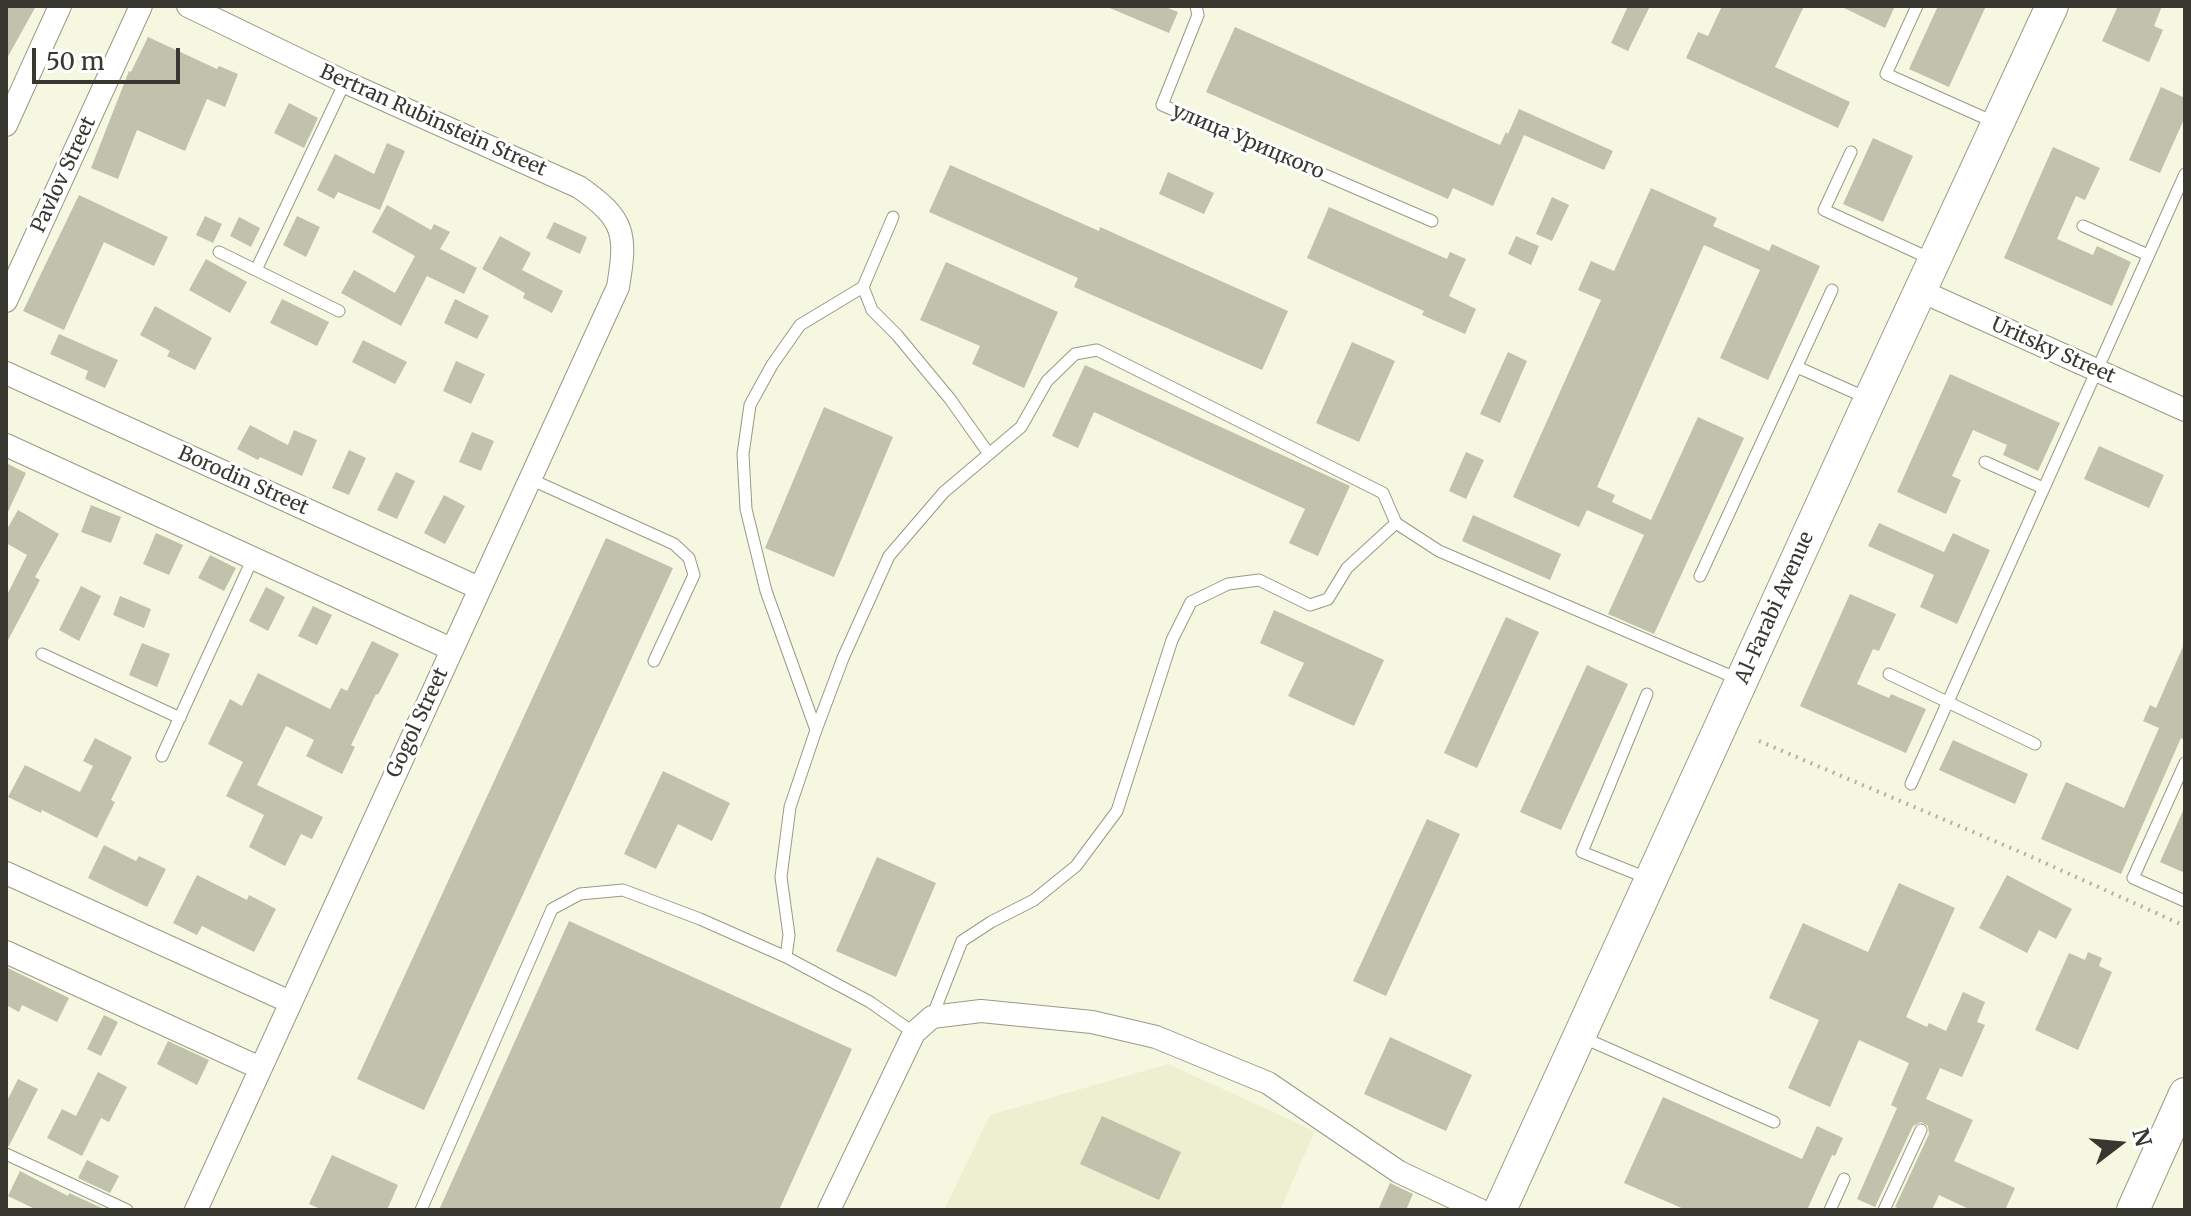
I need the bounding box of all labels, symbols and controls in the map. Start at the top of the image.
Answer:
scale bar [36,32,184,82]
text: 50 m [46,46,105,77]
street label: Bertran Rubinstein Street [316,60,550,182]
street label: улица Урицкого [1168,99,1328,185]
street label: Pavlov Street [27,113,101,237]
street label: Uritsky Street [1987,313,2119,389]
street label: Borodin Street [174,442,312,520]
street label: Al-Farabi Avenue [1731,528,1819,688]
street label: Gogol Street [382,664,454,782]
north arrow [2079,1104,2159,1184]
text: N [2126,1125,2158,1150]

